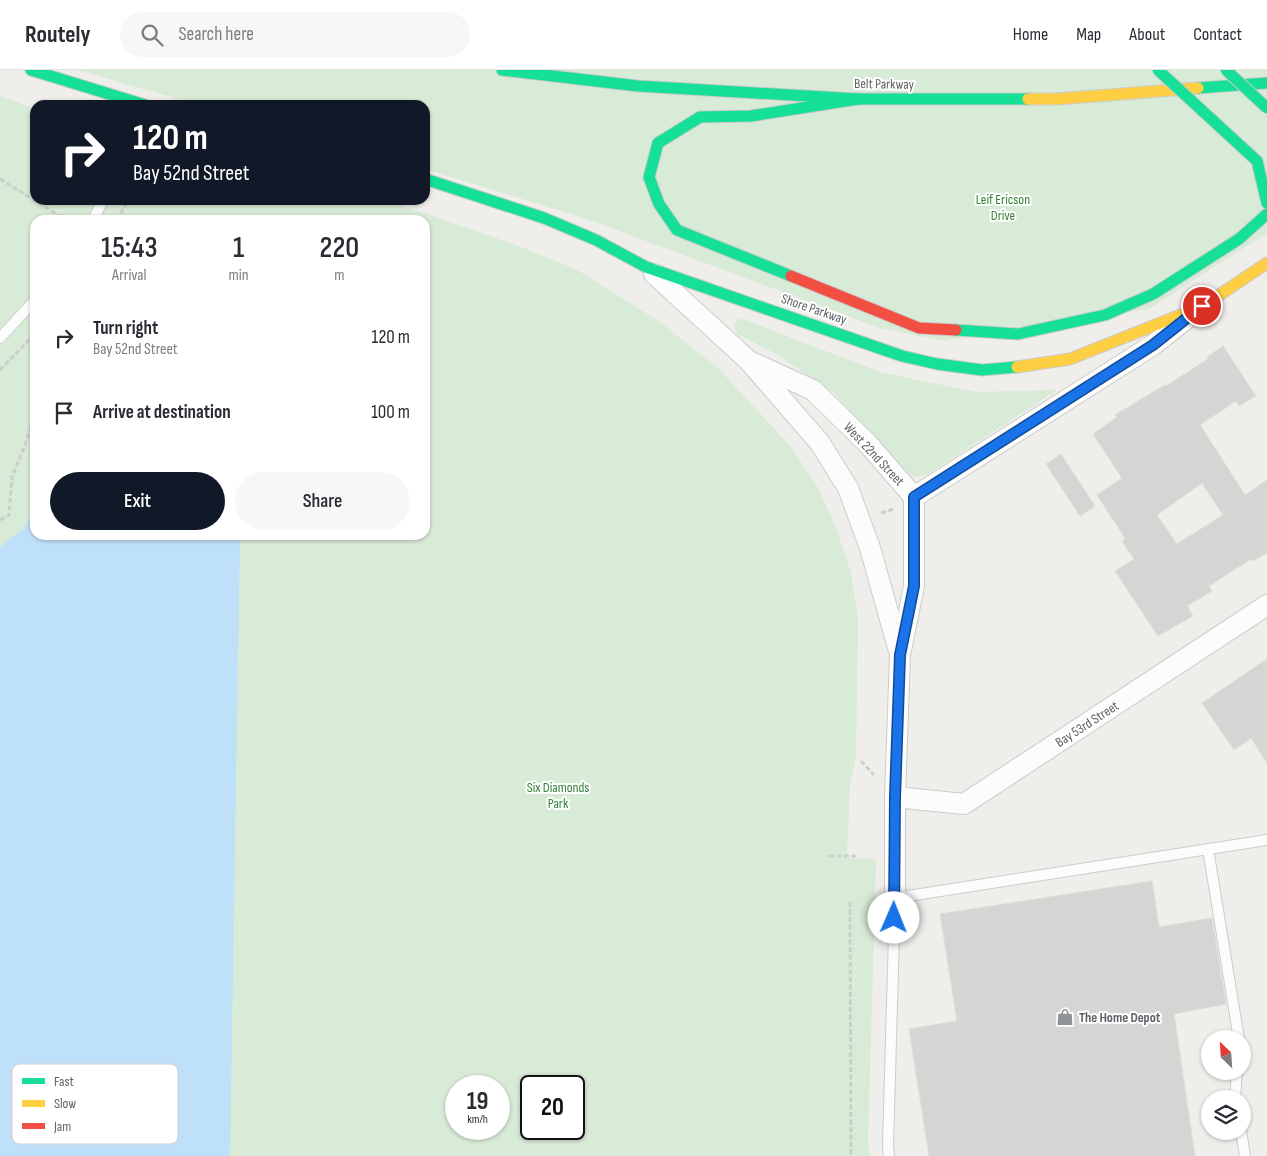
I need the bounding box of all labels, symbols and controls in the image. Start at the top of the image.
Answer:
search box [120,12,470,57]
text: Routely [25,20,90,49]
icon: search [138,21,166,49]
text: Search here [178,23,254,46]
text: Home [1013,24,1048,45]
text: Map [1076,24,1101,45]
text: About [1129,24,1165,45]
text: Contact [1193,24,1242,45]
street label: Belt Parkway [854,75,915,93]
text: 120 m [133,117,208,160]
icon: right [50,120,115,185]
text: Bay 52nd Street [133,160,250,187]
park label: Leif Ericson Drive [976,191,1030,224]
text: 15:43 [101,230,158,266]
text: 1 [233,230,244,266]
text: 220 [320,230,359,266]
text: Arrival [112,266,146,285]
text: min [229,266,249,285]
text: m [334,266,344,285]
pin [1181,285,1223,327]
street label: Shore Parkway [779,290,850,328]
icon: arrive [1188,292,1216,320]
text: Turn right [93,317,158,340]
icon: right [50,324,78,352]
text: 120 m [372,326,410,349]
text: Bay 52nd Street [93,340,178,359]
icon: arrive [50,399,78,427]
text: Arrive at destination [93,401,231,424]
text: 100 m [371,401,410,424]
street label: West 22nd Street [840,419,908,489]
button: Exit [50,472,225,530]
button: Share [235,472,410,530]
street label: Bay 53rd Street [1052,697,1122,751]
park label: Six Diamonds Park [527,779,589,812]
position arrow [867,891,919,943]
shop icon: The Home Depot [1055,1007,1075,1027]
place label: The Home Depot [1079,1009,1161,1026]
north arrow [1201,1030,1251,1080]
map controls [1201,1030,1251,1140]
legend [12,1064,178,1144]
text: Fast [54,1073,74,1090]
speed limit sign: 20 [520,1075,585,1140]
text: 19 [467,1086,488,1117]
button: layers [1201,1090,1251,1140]
text: Slow [54,1095,76,1112]
text: km/h [467,1112,488,1127]
text: Jam [53,1118,71,1135]

